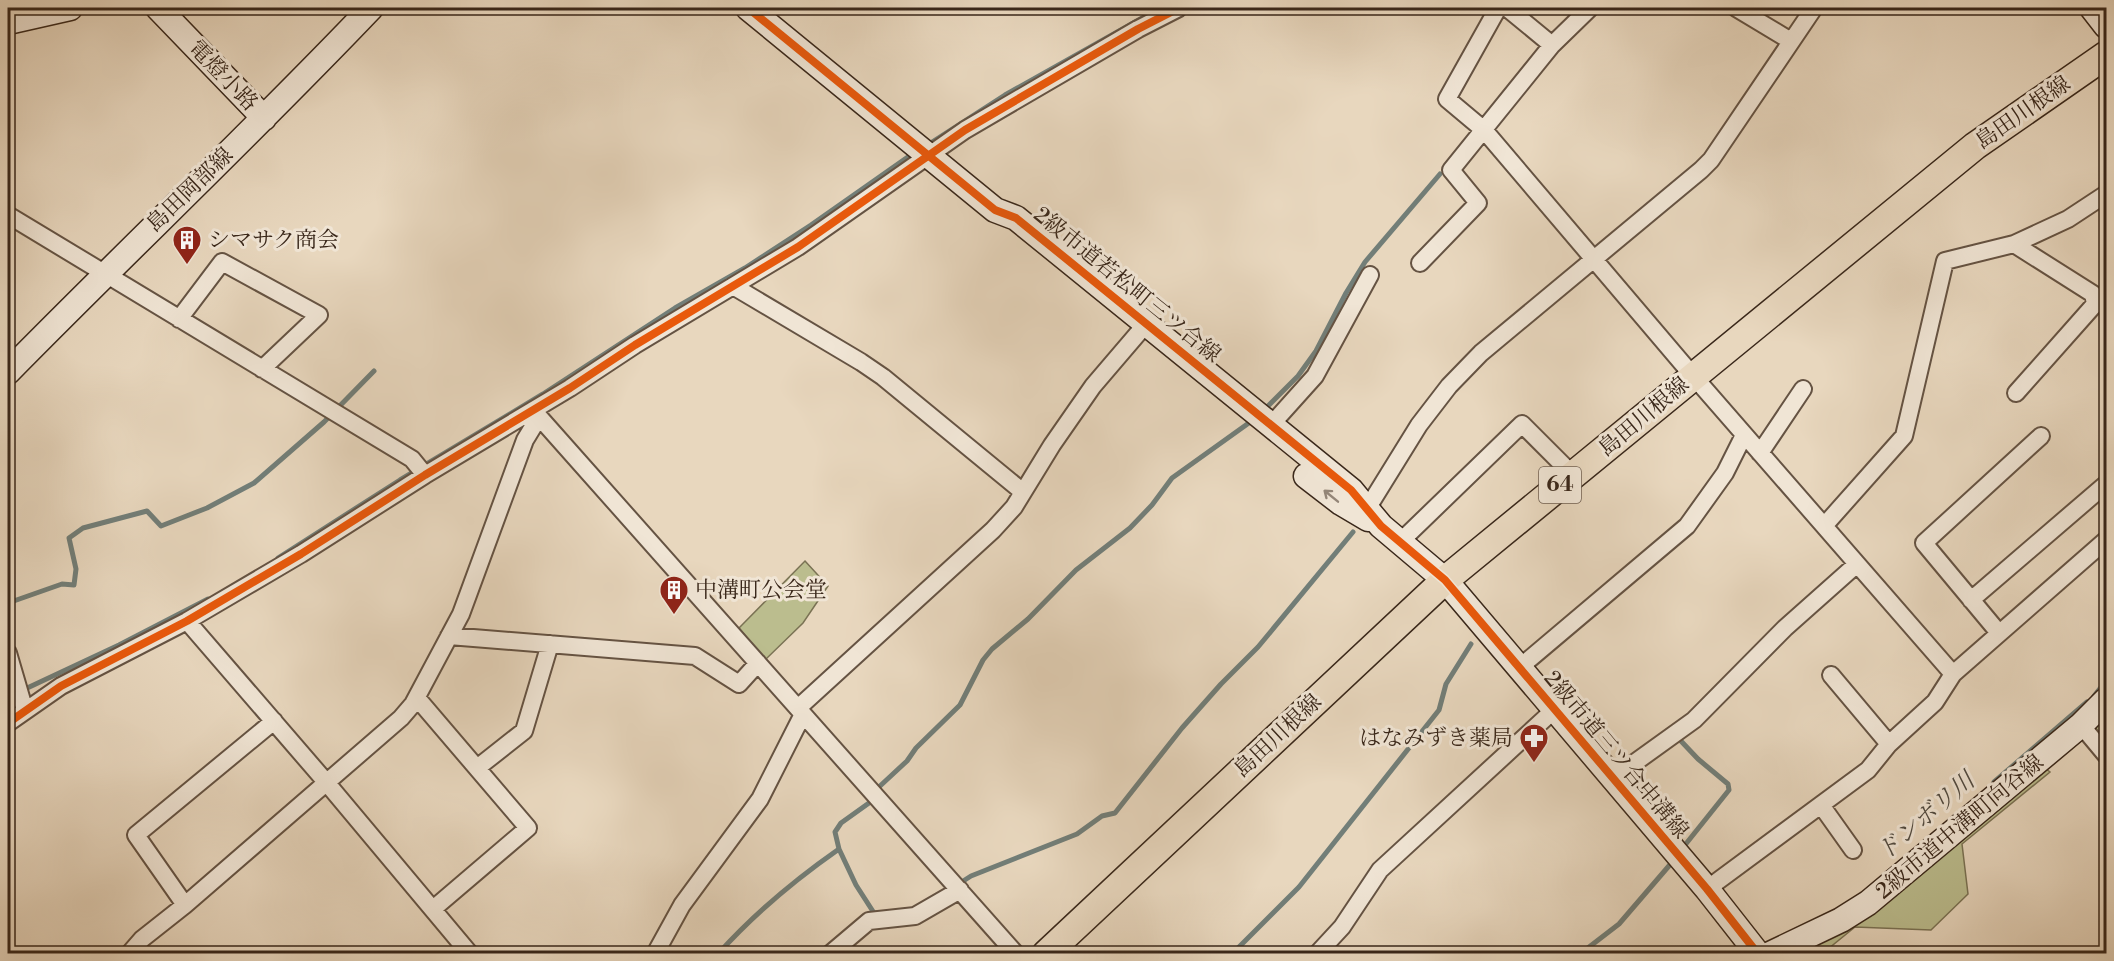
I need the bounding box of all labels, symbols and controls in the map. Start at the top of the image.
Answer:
street label: 電燈小路 [183,35,263,117]
street label: 島田川根線 [1970,70,2076,156]
street label: 島田岡部線 [141,142,239,238]
street label: 2級市道若松町三ツ合線 [1028,201,1226,369]
building icon: シマサク商会 [171,224,203,266]
place label: シマサク商会 [208,227,339,254]
street label: 島田川根線 [1593,371,1695,463]
road number: 64 [1539,467,1581,503]
one-way arrow [1323,489,1339,502]
building icon: 中溝町公会堂 [658,574,690,616]
place label: 中溝町公会堂 [695,577,827,604]
street label: 2級市道三ツ合中溝線 [1538,666,1694,844]
street label: 島田川根線 [1229,689,1327,783]
pharmacy icon: はなみずき薬局 [1518,722,1550,764]
place label: はなみずき薬局 [1359,725,1513,752]
street label: 2級市道中溝町向谷線 [1871,749,2049,905]
water label: ドンボリ川 [1871,764,1983,868]

